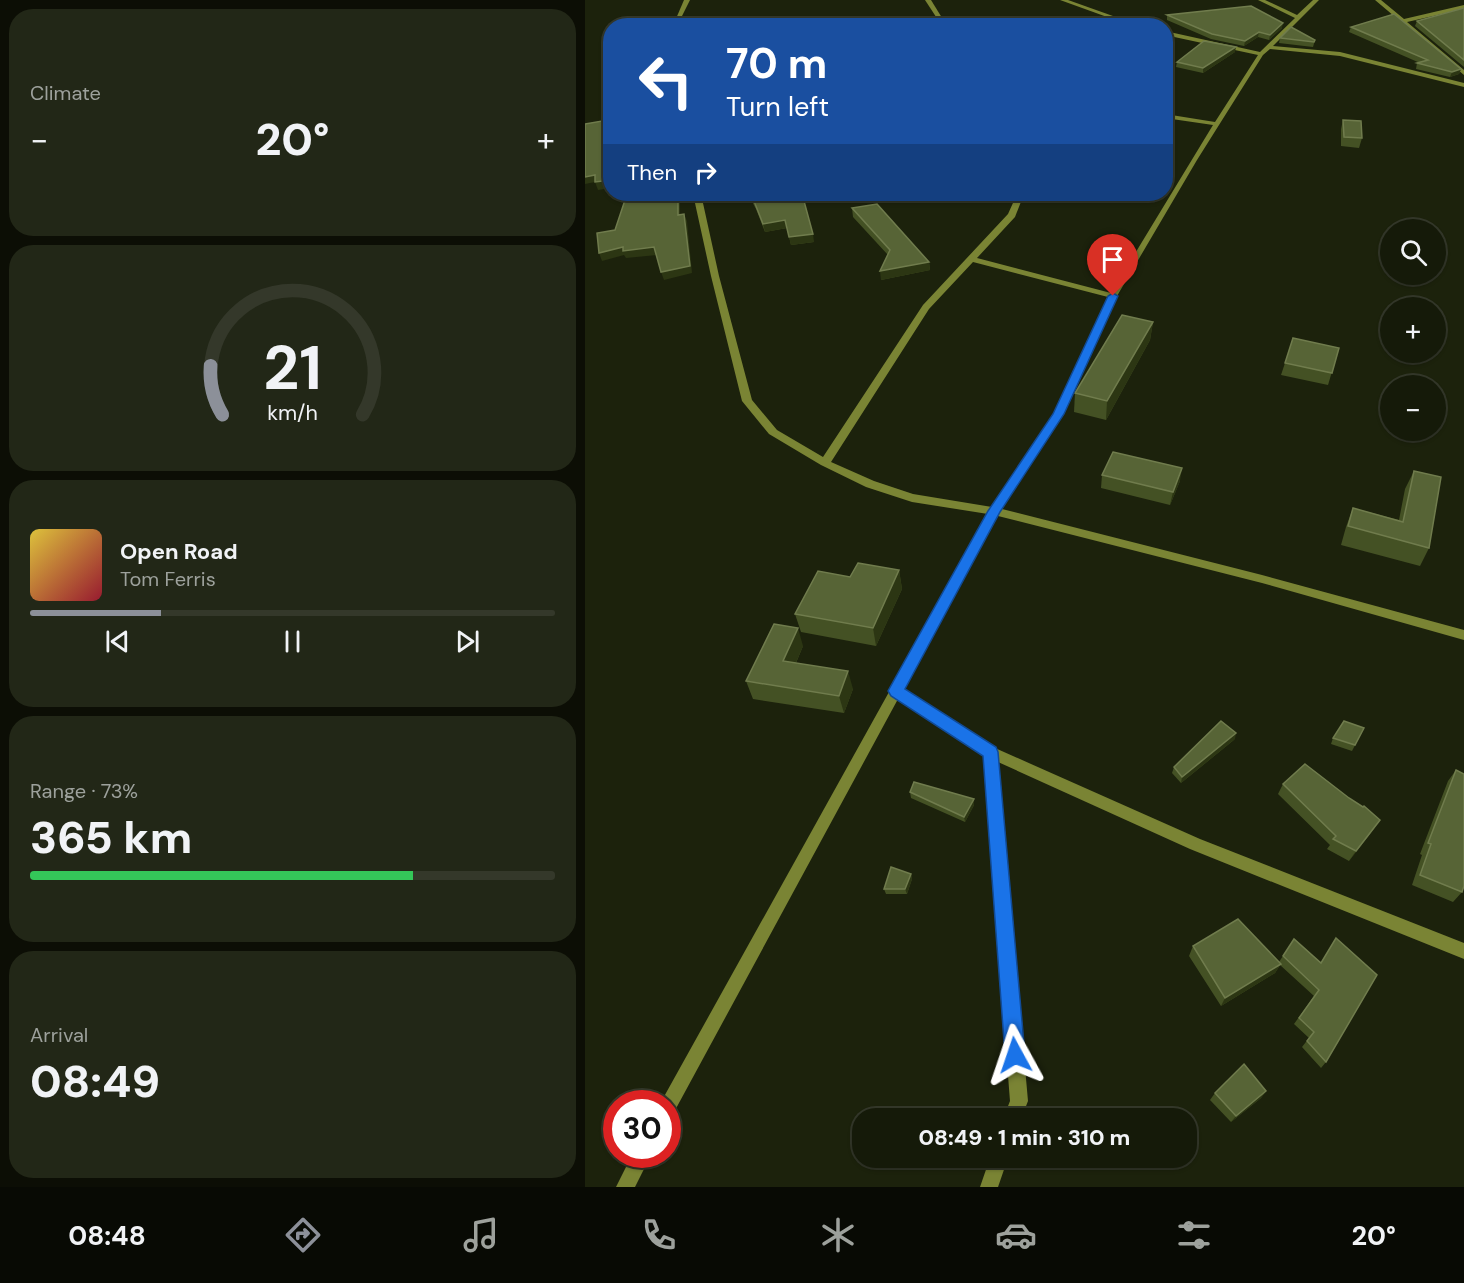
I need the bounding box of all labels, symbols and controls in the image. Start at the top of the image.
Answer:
text: 70 m [726,36,827,91]
icon: left [627,42,705,120]
text: Climate [30,80,101,106]
text: Turn left [726,89,829,124]
text: 20° [255,110,330,169]
text: − [30,118,48,161]
text: + [537,118,555,161]
icon: right [689,156,722,189]
text: Then [627,158,677,187]
map controls [1380,219,1446,441]
button: search [1380,219,1446,285]
pin [1087,234,1138,296]
icon: arrive [1096,243,1129,276]
button: + [1380,297,1446,363]
text: 21 [263,327,322,408]
button: − [1380,375,1446,441]
text: km/h [267,399,318,427]
text: Open Road [120,537,238,566]
text: Tom Ferris [120,566,216,592]
icon: previous [101,625,134,658]
icon: pause [276,625,309,658]
icon: next [451,625,484,658]
text: Range · 73% [30,778,138,804]
text: 365 km [30,808,192,867]
text: Arrival [30,1022,88,1048]
position arrow [983,1023,1047,1087]
text: 08:49 [30,1052,160,1111]
speed limit sign: 30 [603,1090,681,1168]
text: 08:49 · 1 min · 310 m [919,1123,1130,1152]
icon: directions [282,1214,324,1256]
icon: music [460,1214,502,1256]
icon: phone [638,1214,680,1256]
icon: climate [817,1214,859,1256]
icon: car [995,1214,1037,1256]
icon: filters [1173,1214,1215,1256]
text: 08:48 [68,1218,146,1253]
text: 20° [1351,1218,1396,1253]

